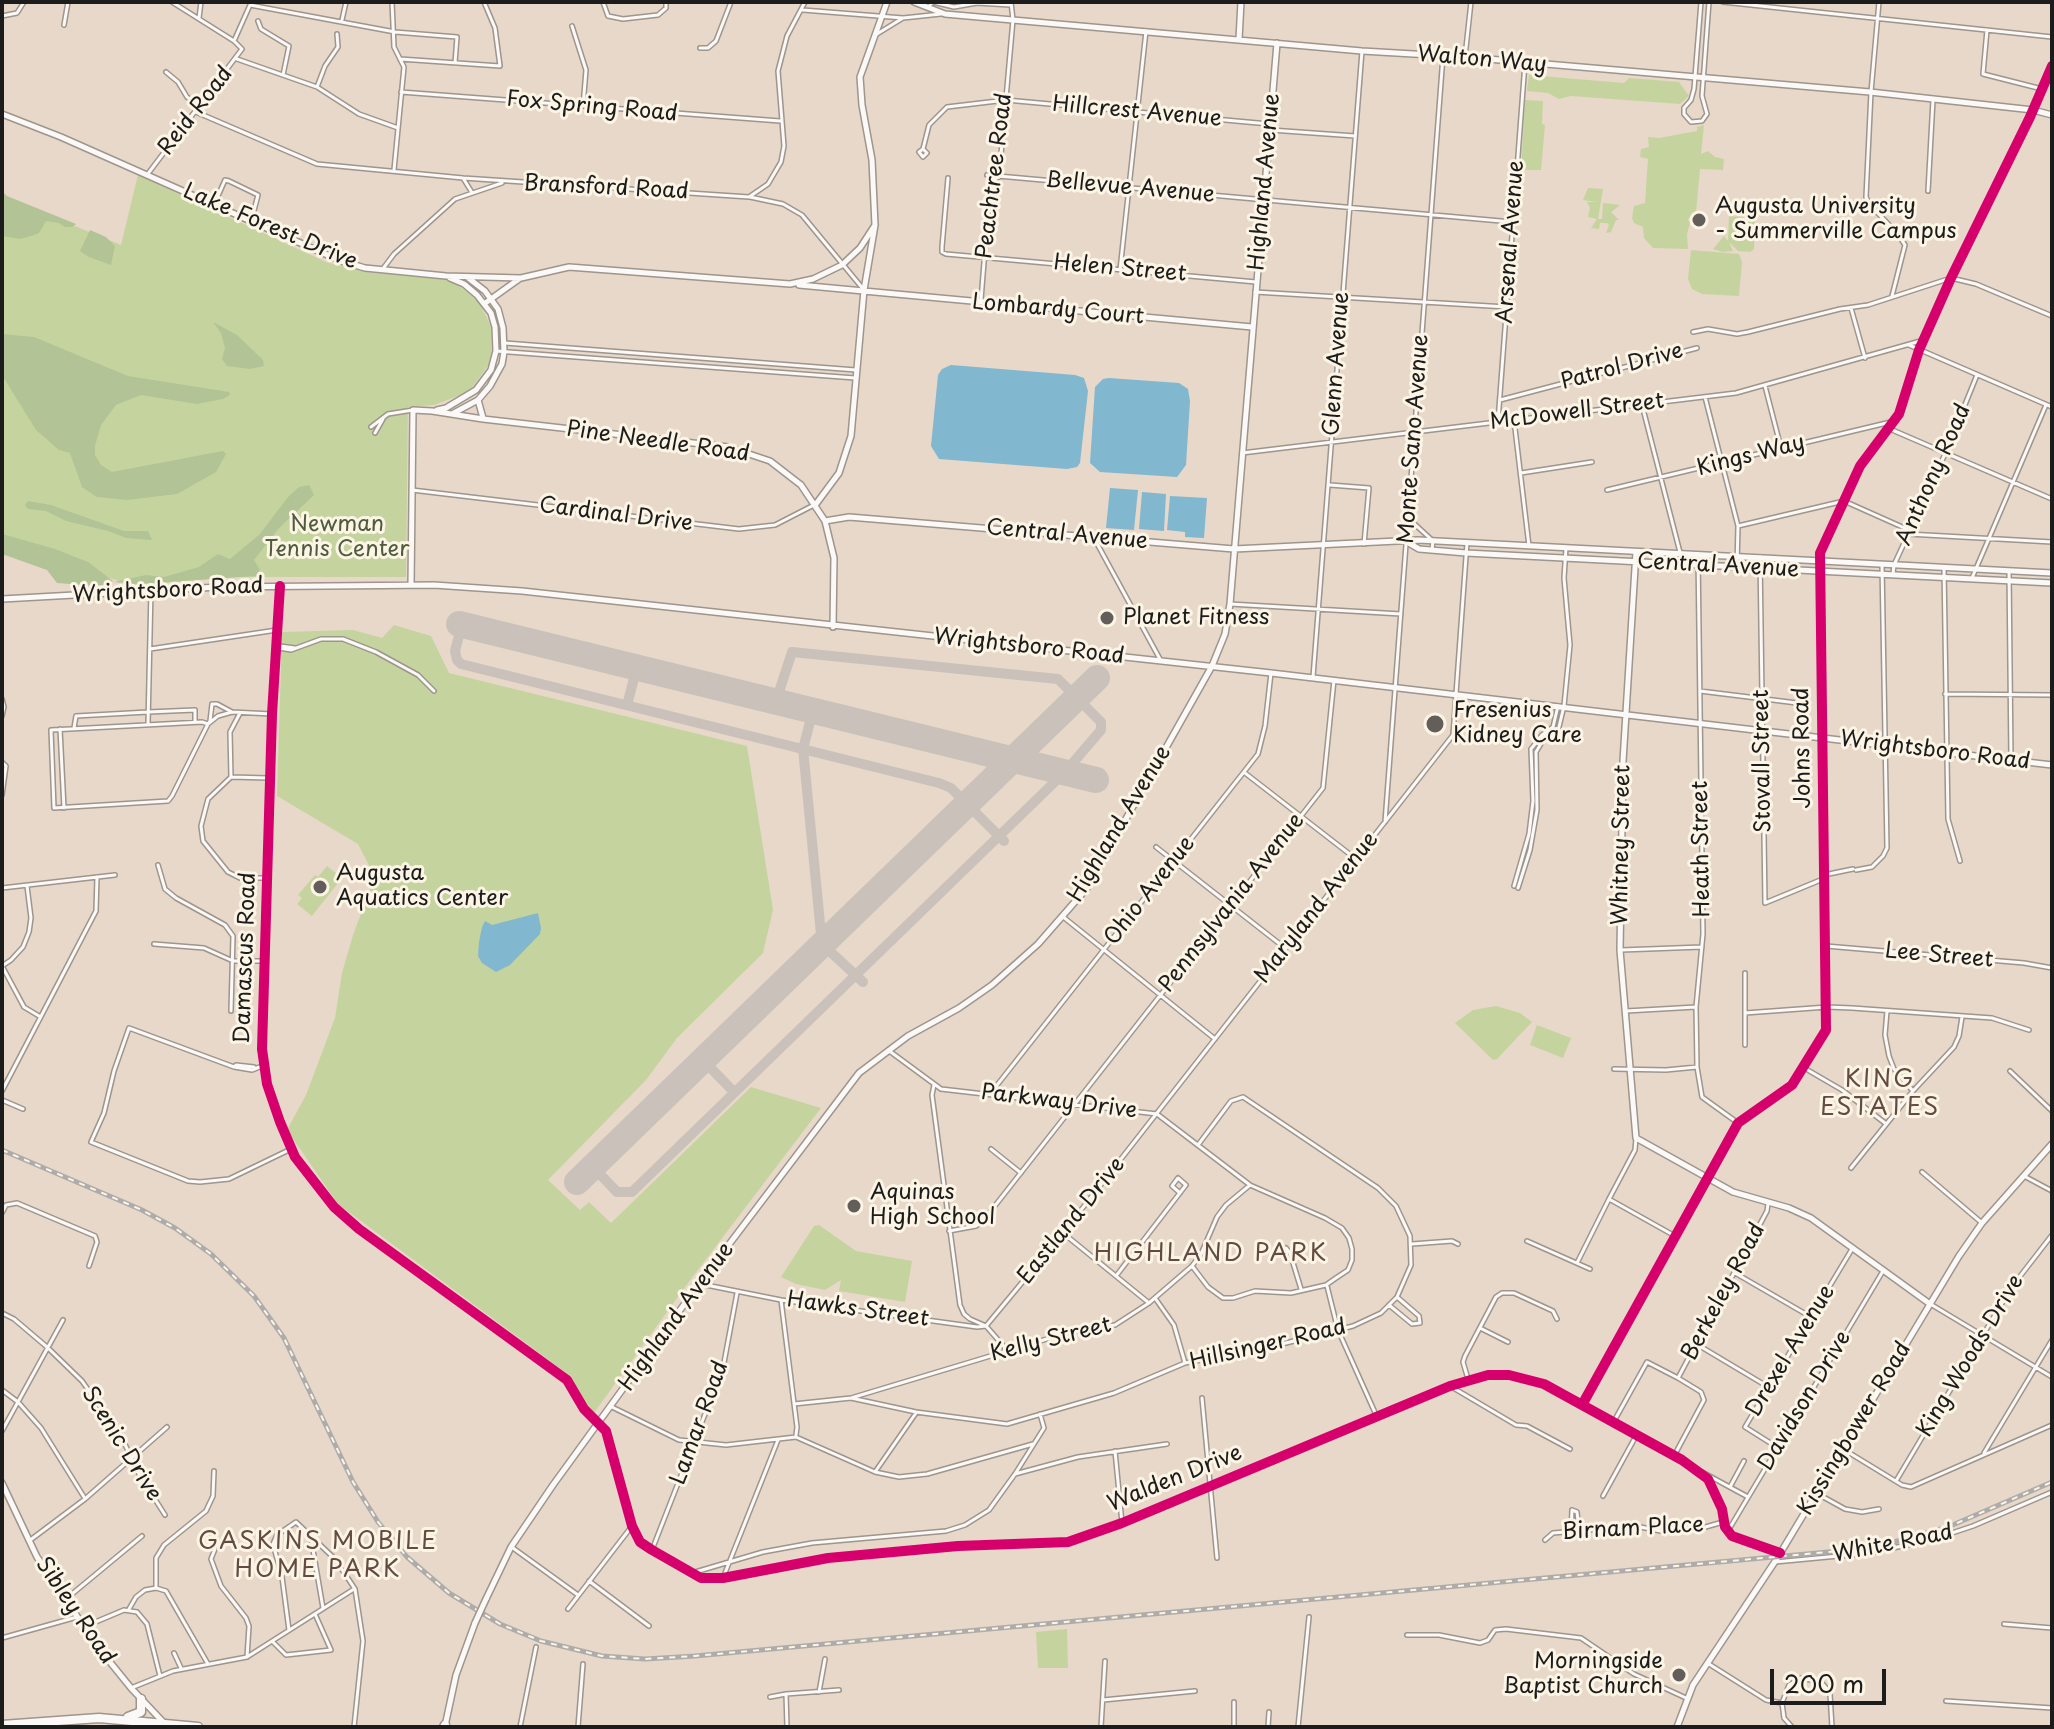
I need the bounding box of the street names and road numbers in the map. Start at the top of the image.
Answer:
street label: Walton Way [1416,41,1548,79]
street label: Reid Road [153,61,239,161]
street label: Fox Spring Road [505,86,679,128]
street label: Hillcrest Avenue [1051,91,1223,133]
street label: Peachtree Road [972,92,1018,260]
street label: Highland Avenue [1244,92,1286,272]
street label: Arsenal Avenue [1492,159,1530,325]
street label: Bellevue Avenue [1044,167,1216,209]
street label: Bransford Road [523,170,689,206]
street label: Lake Forest Drive [179,178,361,276]
street label: Helen Street [1052,250,1188,288]
street label: Lombardy Court [971,289,1145,331]
street label: Glenn Avenue [1319,291,1355,437]
street label: Monte Sano Avenue [1394,333,1434,545]
street label: Patrol Drive [1558,338,1686,396]
street label: McDowell Street [1488,388,1666,436]
street label: Anthony Road [1891,400,1977,550]
street label: Pine Needle Road [565,416,751,468]
street label: Kings Way [1694,430,1808,482]
street label: Cardinal Drive [538,492,694,538]
street label: Central Avenue [985,515,1149,555]
street label: Central Avenue [1636,549,1800,583]
street label: Wrightsboro Road [72,573,264,609]
street label: Wrightsboro Road [933,624,1125,670]
street label: Johns Road [1789,687,1817,809]
street label: Stovall Street [1749,689,1777,833]
street label: Wrightsboro Road [1839,726,2031,776]
street label: Highland Avenue [1063,741,1177,907]
street label: Whitney Street [1607,765,1637,925]
street label: Heath Street [1688,780,1716,918]
street label: Pennsylvania Avenue [1154,808,1310,998]
street label: Maryland Avenue [1250,827,1384,989]
street label: Ohio Avenue [1099,831,1201,951]
street label: Damascus Road [230,872,262,1044]
street label: Lee Street [1884,938,1994,974]
street label: Parkway Drive [979,1079,1139,1125]
street label: Eastland Drive [1013,1152,1131,1290]
street label: Berkeley Road [1677,1219,1771,1365]
street label: Highland Avenue [614,1237,740,1397]
street label: King Woods Drive [1912,1270,2030,1442]
street label: Drexel Avenue [1741,1280,1841,1422]
street label: Hawks Street [785,1287,931,1333]
street label: Kelly Street [988,1312,1114,1368]
street label: Hillsinger Road [1187,1314,1349,1376]
street label: Davidson Drive [1753,1326,1857,1476]
street label: Kissingbower Road [1793,1338,1917,1520]
street label: Lamar Road [665,1358,735,1488]
street label: Scenic Drive [75,1382,167,1506]
street label: Walden Drive [1104,1440,1246,1518]
street label: Birnam Place [1562,1512,1704,1546]
street label: White Road [1831,1519,1955,1569]
street label: Sibley Road [30,1552,120,1670]

